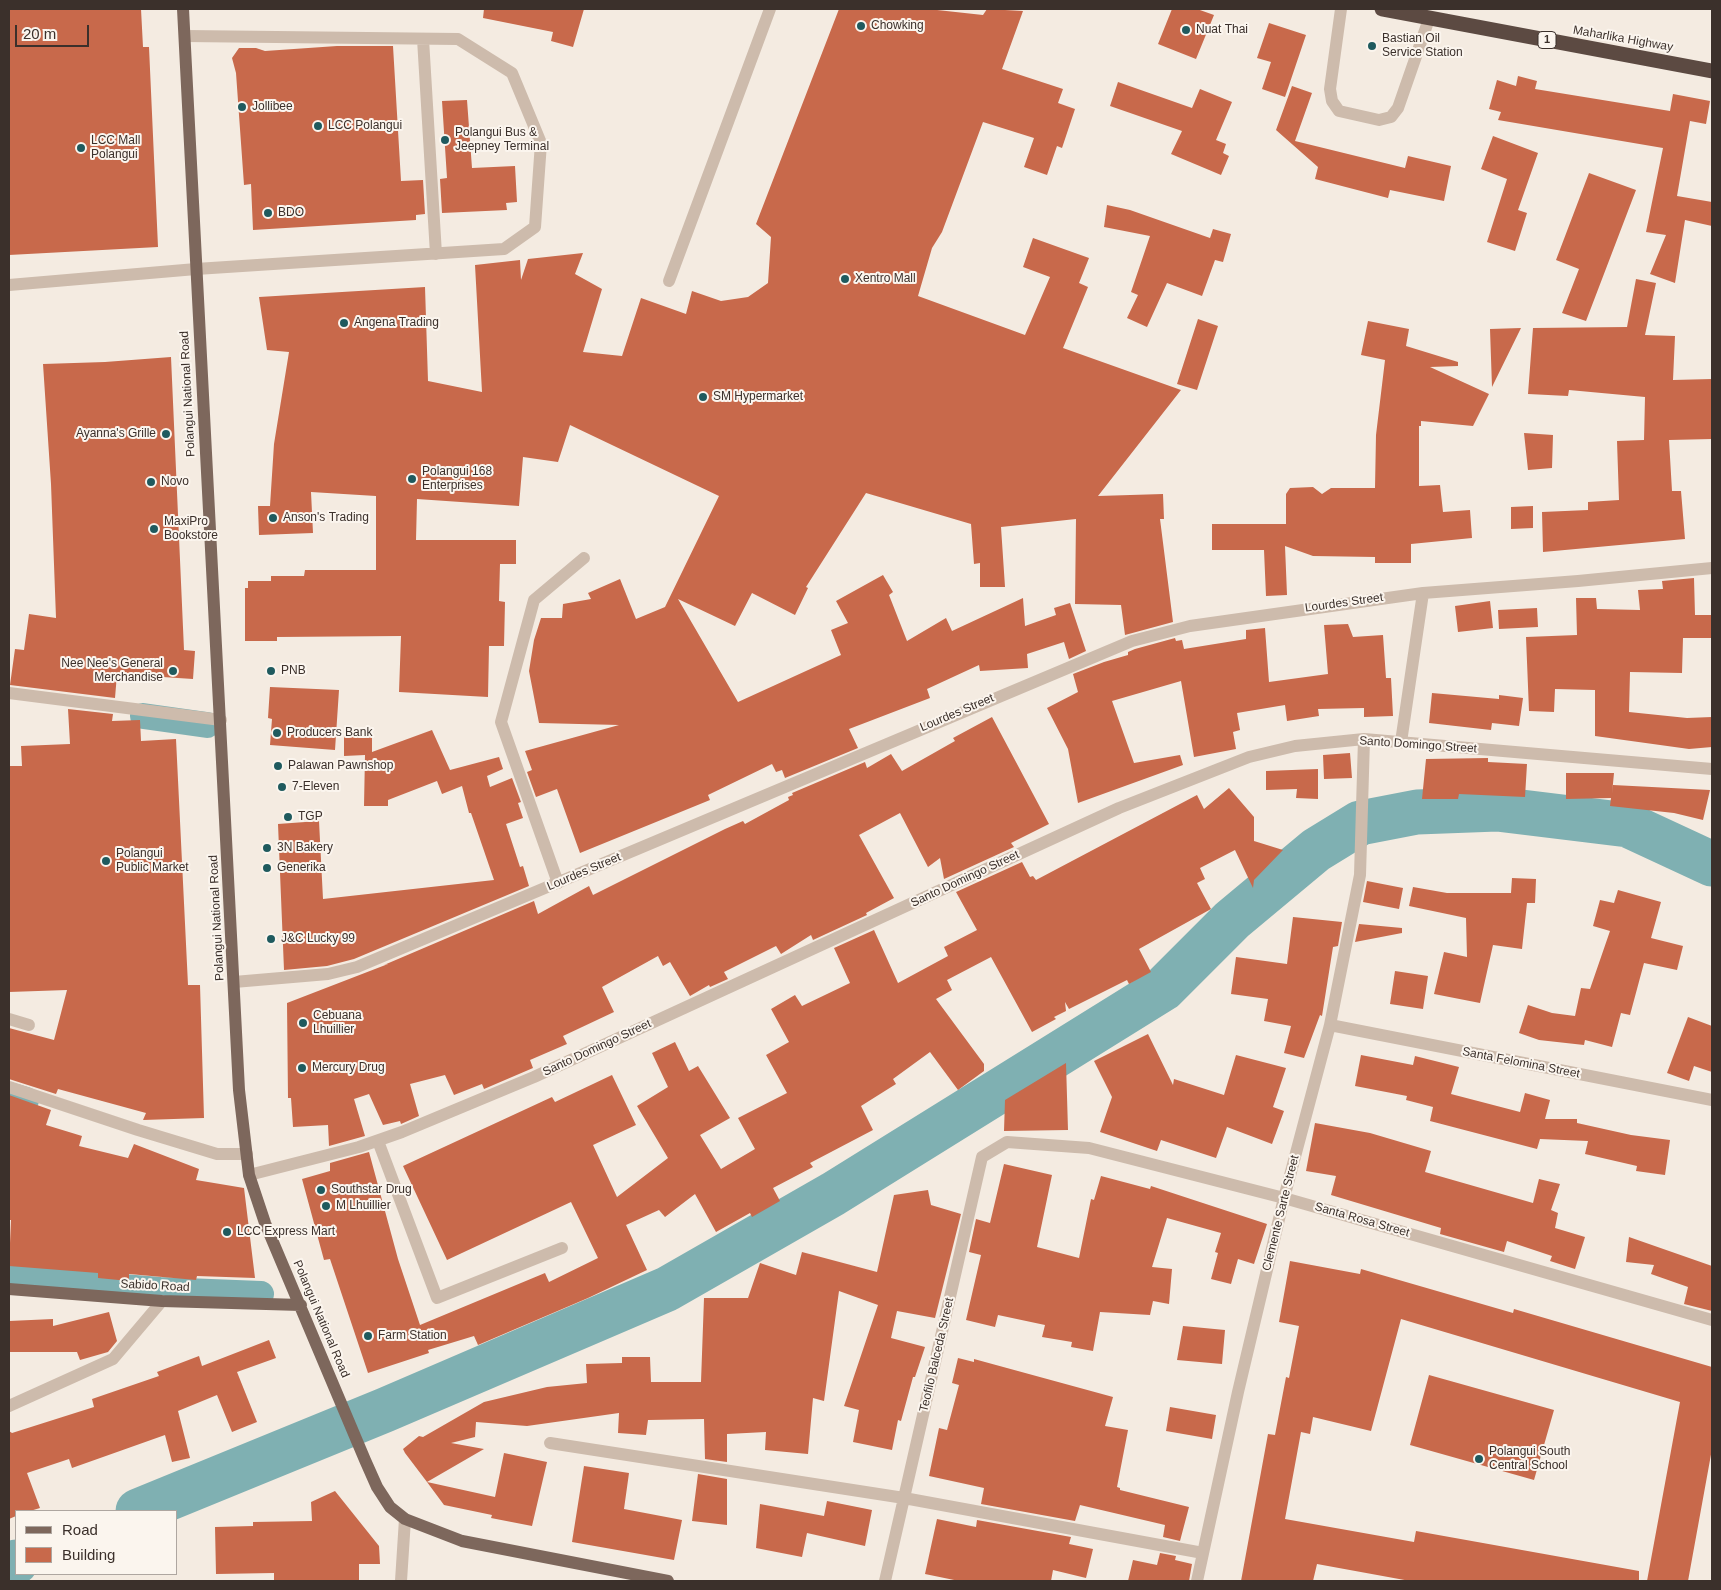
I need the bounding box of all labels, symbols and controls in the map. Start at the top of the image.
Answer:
scale bar [18,15,91,47]
place label: Chowking [871,19,924,33]
marker: Chowking [855,20,867,32]
place label: Nuat Thai [1196,23,1248,37]
street label: Maharlika Highway [1572,23,1674,55]
marker: Nuat Thai [1180,24,1192,36]
text: 20 m [23,25,56,42]
place label: Bastian Oil Service Station [1382,32,1463,60]
road number: 1 [1538,32,1556,48]
marker: Bastian Oil Service Station [1366,40,1378,52]
place label: Jollibee [252,100,293,114]
marker: Jollibee [236,101,248,113]
place label: LCC Polangui [328,119,402,133]
marker: LCC Polangui [312,120,324,132]
place label: Polangui Bus & Jeepney Terminal [455,126,549,154]
place label: LCC Mall Polangui [91,134,140,162]
marker: Polangui Bus & Jeepney Terminal [439,134,451,146]
marker: LCC Mall Polangui [75,142,87,154]
place label: BDO [278,206,304,220]
marker: BDO [262,207,274,219]
place label: Xentro Mall [855,272,916,286]
marker: Xentro Mall [839,273,851,285]
place label: Angena Trading [354,316,439,330]
marker: Angena Trading [338,317,350,329]
street label: Polangui National Road [178,331,198,457]
place label: SM Hypermarket [713,390,803,404]
marker: SM Hypermarket [697,391,709,403]
place label: Ayanna's Grille [76,427,156,441]
marker: Ayanna's Grille [160,428,172,440]
place label: Polangui 168 Enterprises [422,465,492,493]
marker: Polangui 168 Enterprises [406,473,418,485]
place label: Novo [161,475,189,489]
marker: Novo [145,476,157,488]
place label: Anson's Trading [283,511,369,525]
marker: Anson's Trading [267,512,279,524]
place label: MaxiPro Bookstore [164,515,218,543]
marker: MaxiPro Bookstore [148,523,160,535]
street label: Lourdes Street [1304,590,1384,616]
place label: Nee Nee's General Merchandise [61,657,163,685]
place label: PNB [281,664,306,678]
marker: Nee Nee's General Merchandise [167,665,179,677]
marker: PNB [265,665,277,677]
street label: Lourdes Street [918,691,996,735]
place label: Producers Bank [287,726,372,740]
marker: Producers Bank [271,727,283,739]
street label: Santo Domingo Street [1359,734,1477,756]
place label: Palawan Pawnshop [288,759,393,773]
marker: Palawan Pawnshop [272,760,284,772]
place label: 7-Eleven [292,780,339,794]
marker: 7-Eleven [276,781,288,793]
place label: TGP [298,810,323,824]
marker: TGP [282,811,294,823]
place label: 3N Bakery [277,841,333,855]
marker: 3N Bakery [261,842,273,854]
place label: Polangui Public Market [116,847,189,875]
street label: Santo Domingo Street [908,848,1022,910]
street label: Lourdes Street [545,850,623,894]
marker: Polangui Public Market [100,855,112,867]
street label: Polangui National Road [207,855,227,981]
place label: Generika [277,861,326,875]
marker: Generika [261,862,273,874]
place label: J&C Lucky 99 [281,932,355,946]
marker: J&C Lucky 99 [265,933,277,945]
place label: Cebuana Lhuillier [313,1009,362,1037]
marker: Cebuana Lhuillier [297,1017,309,1029]
street label: Santo Domingo Street [540,1017,654,1079]
street label: Santa Felomina Street [1461,1045,1581,1081]
place label: Mercury Drug [312,1061,385,1075]
marker: Mercury Drug [296,1062,308,1074]
street label: Clemente Sarte Street [1260,1154,1302,1272]
place label: Southstar Drug [331,1183,412,1197]
marker: Southstar Drug [315,1184,327,1196]
place label: M Lhuillier [336,1199,391,1213]
marker: M Lhuillier [320,1200,332,1212]
street label: Santa Rosa Street [1313,1200,1411,1240]
place label: LCC Express Mart [237,1225,335,1239]
marker: LCC Express Mart [221,1226,233,1238]
street label: Polangui National Road [290,1258,352,1380]
street label: Sabido Road [120,1277,190,1295]
street label: Teofilo Balceda Street [917,1297,957,1413]
place label: Farm Station [378,1329,447,1343]
marker: Farm Station [362,1330,374,1342]
place label: Polangui South Central School [1489,1445,1570,1473]
marker: Polangui South Central School [1473,1453,1485,1465]
legend [15,1510,178,1575]
text: Road [62,1521,98,1538]
text: Building [62,1546,115,1563]

